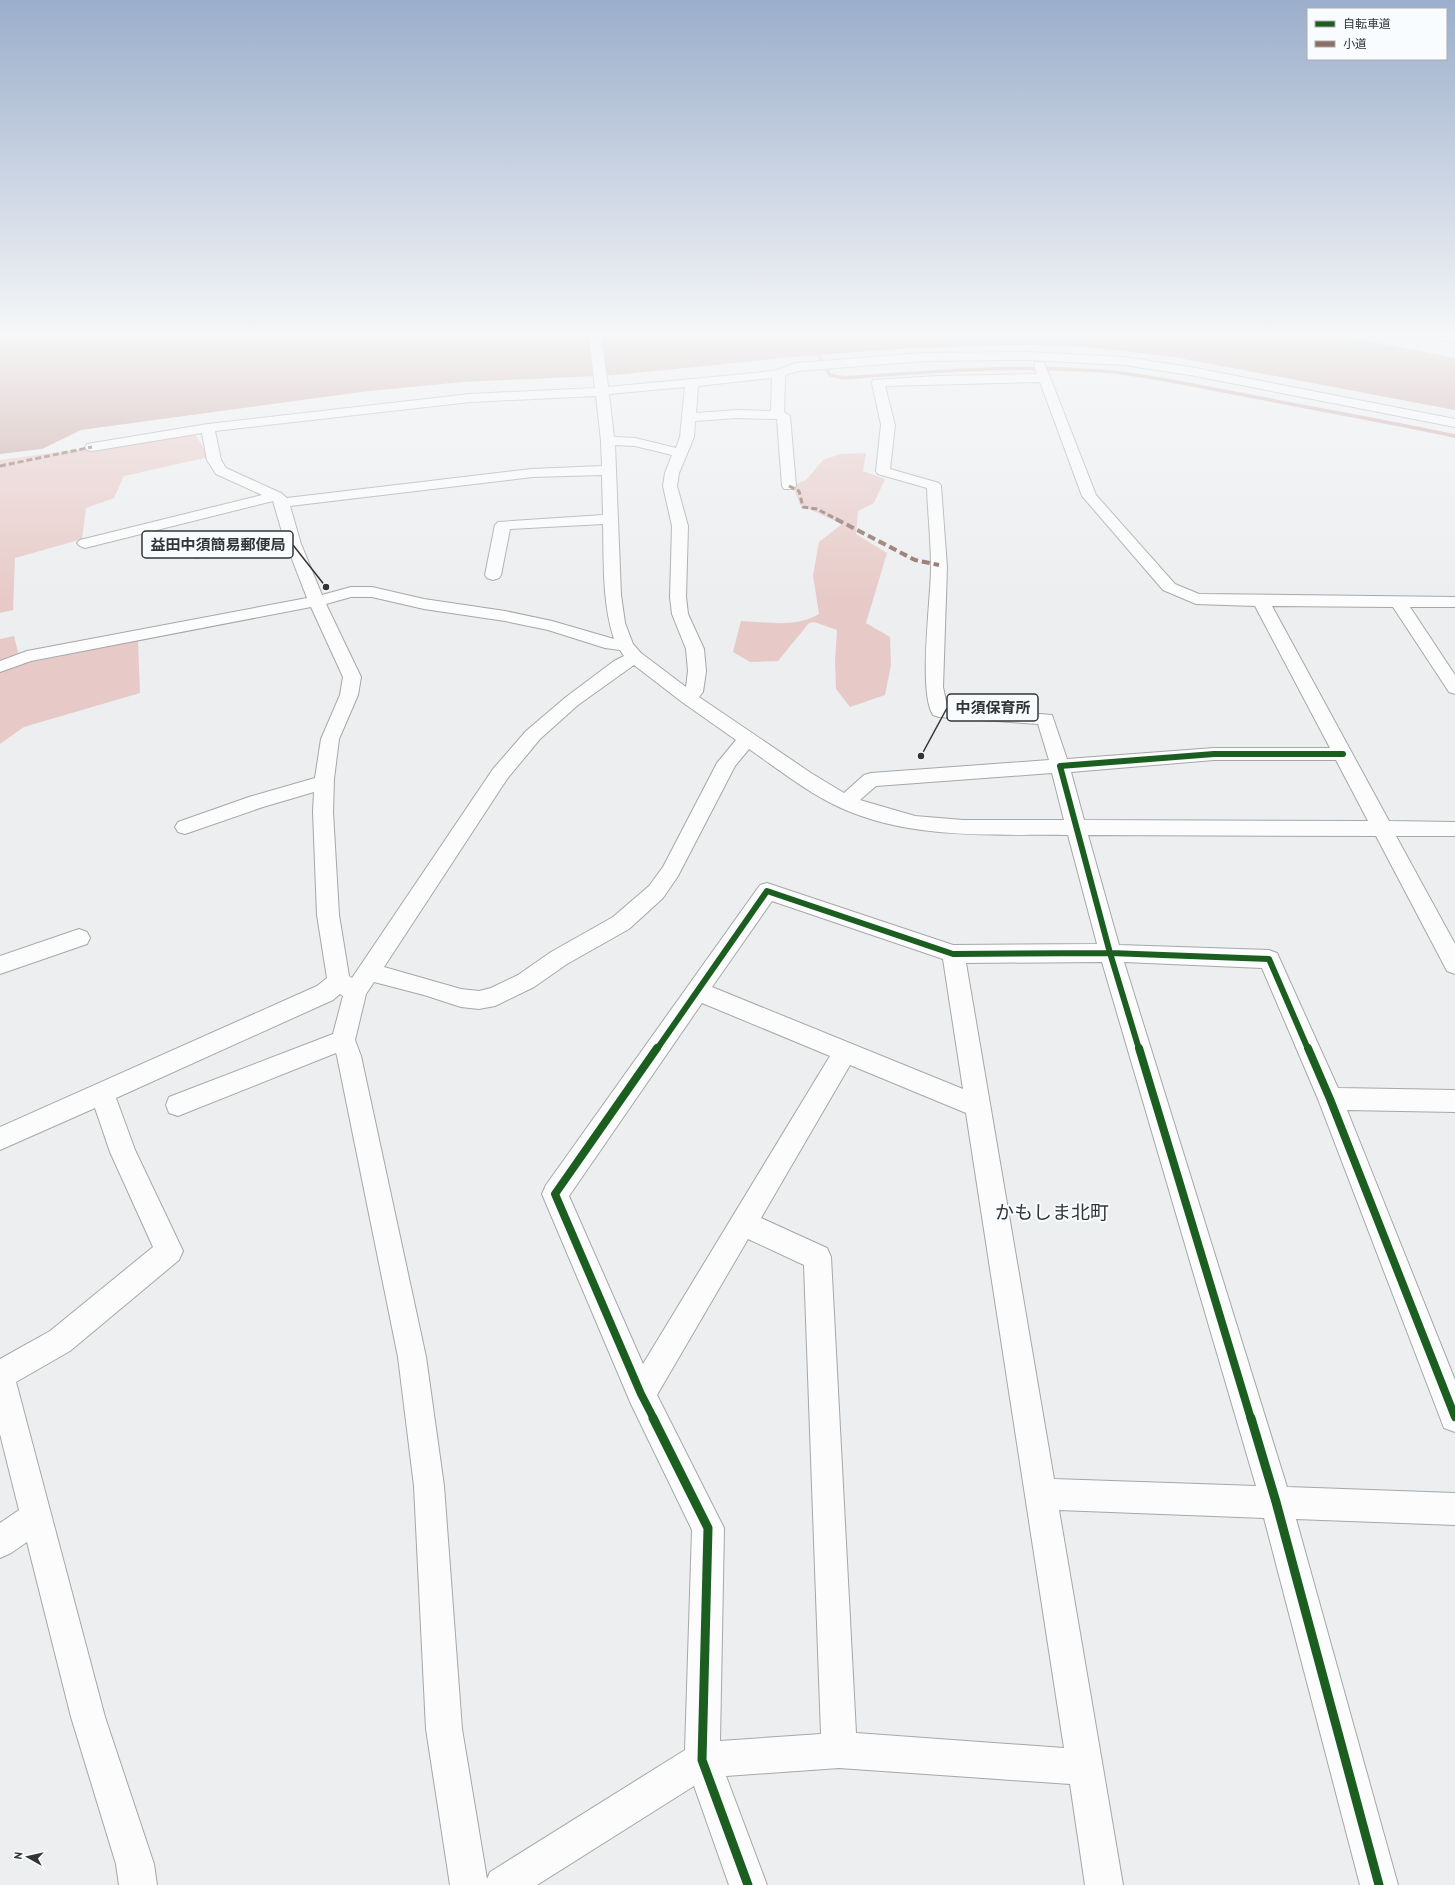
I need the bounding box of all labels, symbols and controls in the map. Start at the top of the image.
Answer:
legend [1307,8,1447,60]
text: 自転車道 [1343,16,1391,31]
text: 小道 [1343,36,1367,51]
callout: 益田中須簡易郵便局 [142,531,293,558]
text: 益田中須簡易郵便局 [150,535,286,554]
callout: 中須保育所 [947,694,1038,721]
text: 中須保育所 [955,698,1031,717]
district label: かもしま北町 [995,1200,1109,1224]
north arrow [8,1837,48,1877]
text: N [11,1851,26,1860]

